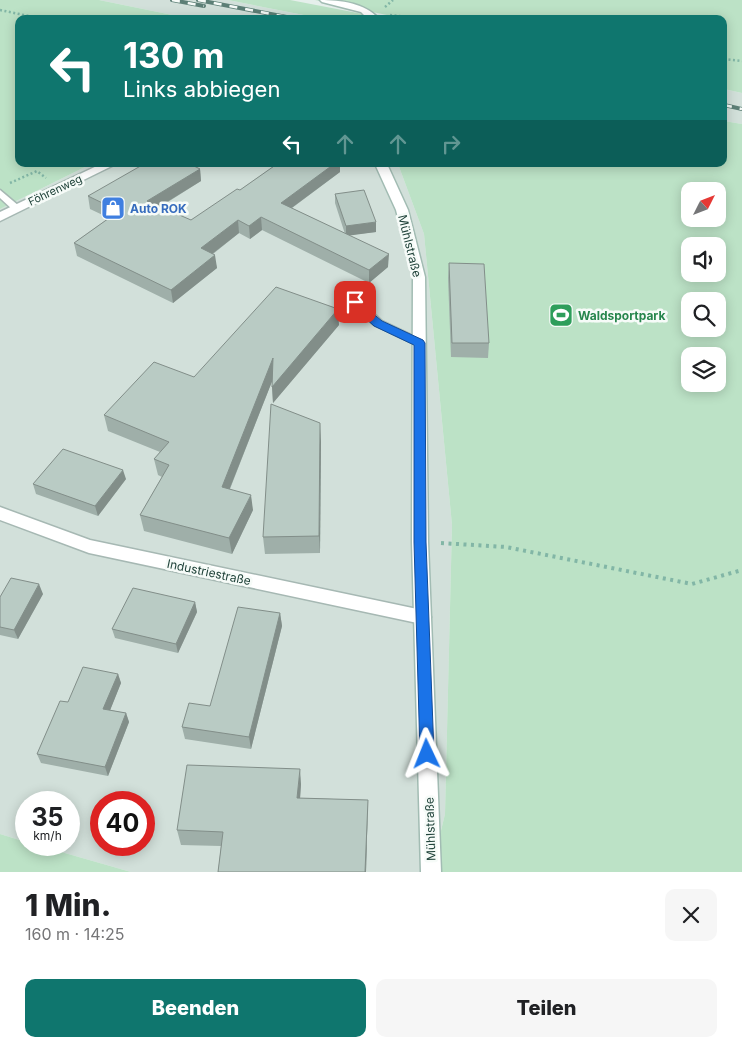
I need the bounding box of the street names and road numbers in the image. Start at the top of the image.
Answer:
street label: Föhrenweg [26,171,84,209]
street label: Mühlstraße [395,213,425,279]
street label: Industriestraße [166,556,252,588]
street label: Mühlstraße [421,797,439,861]

